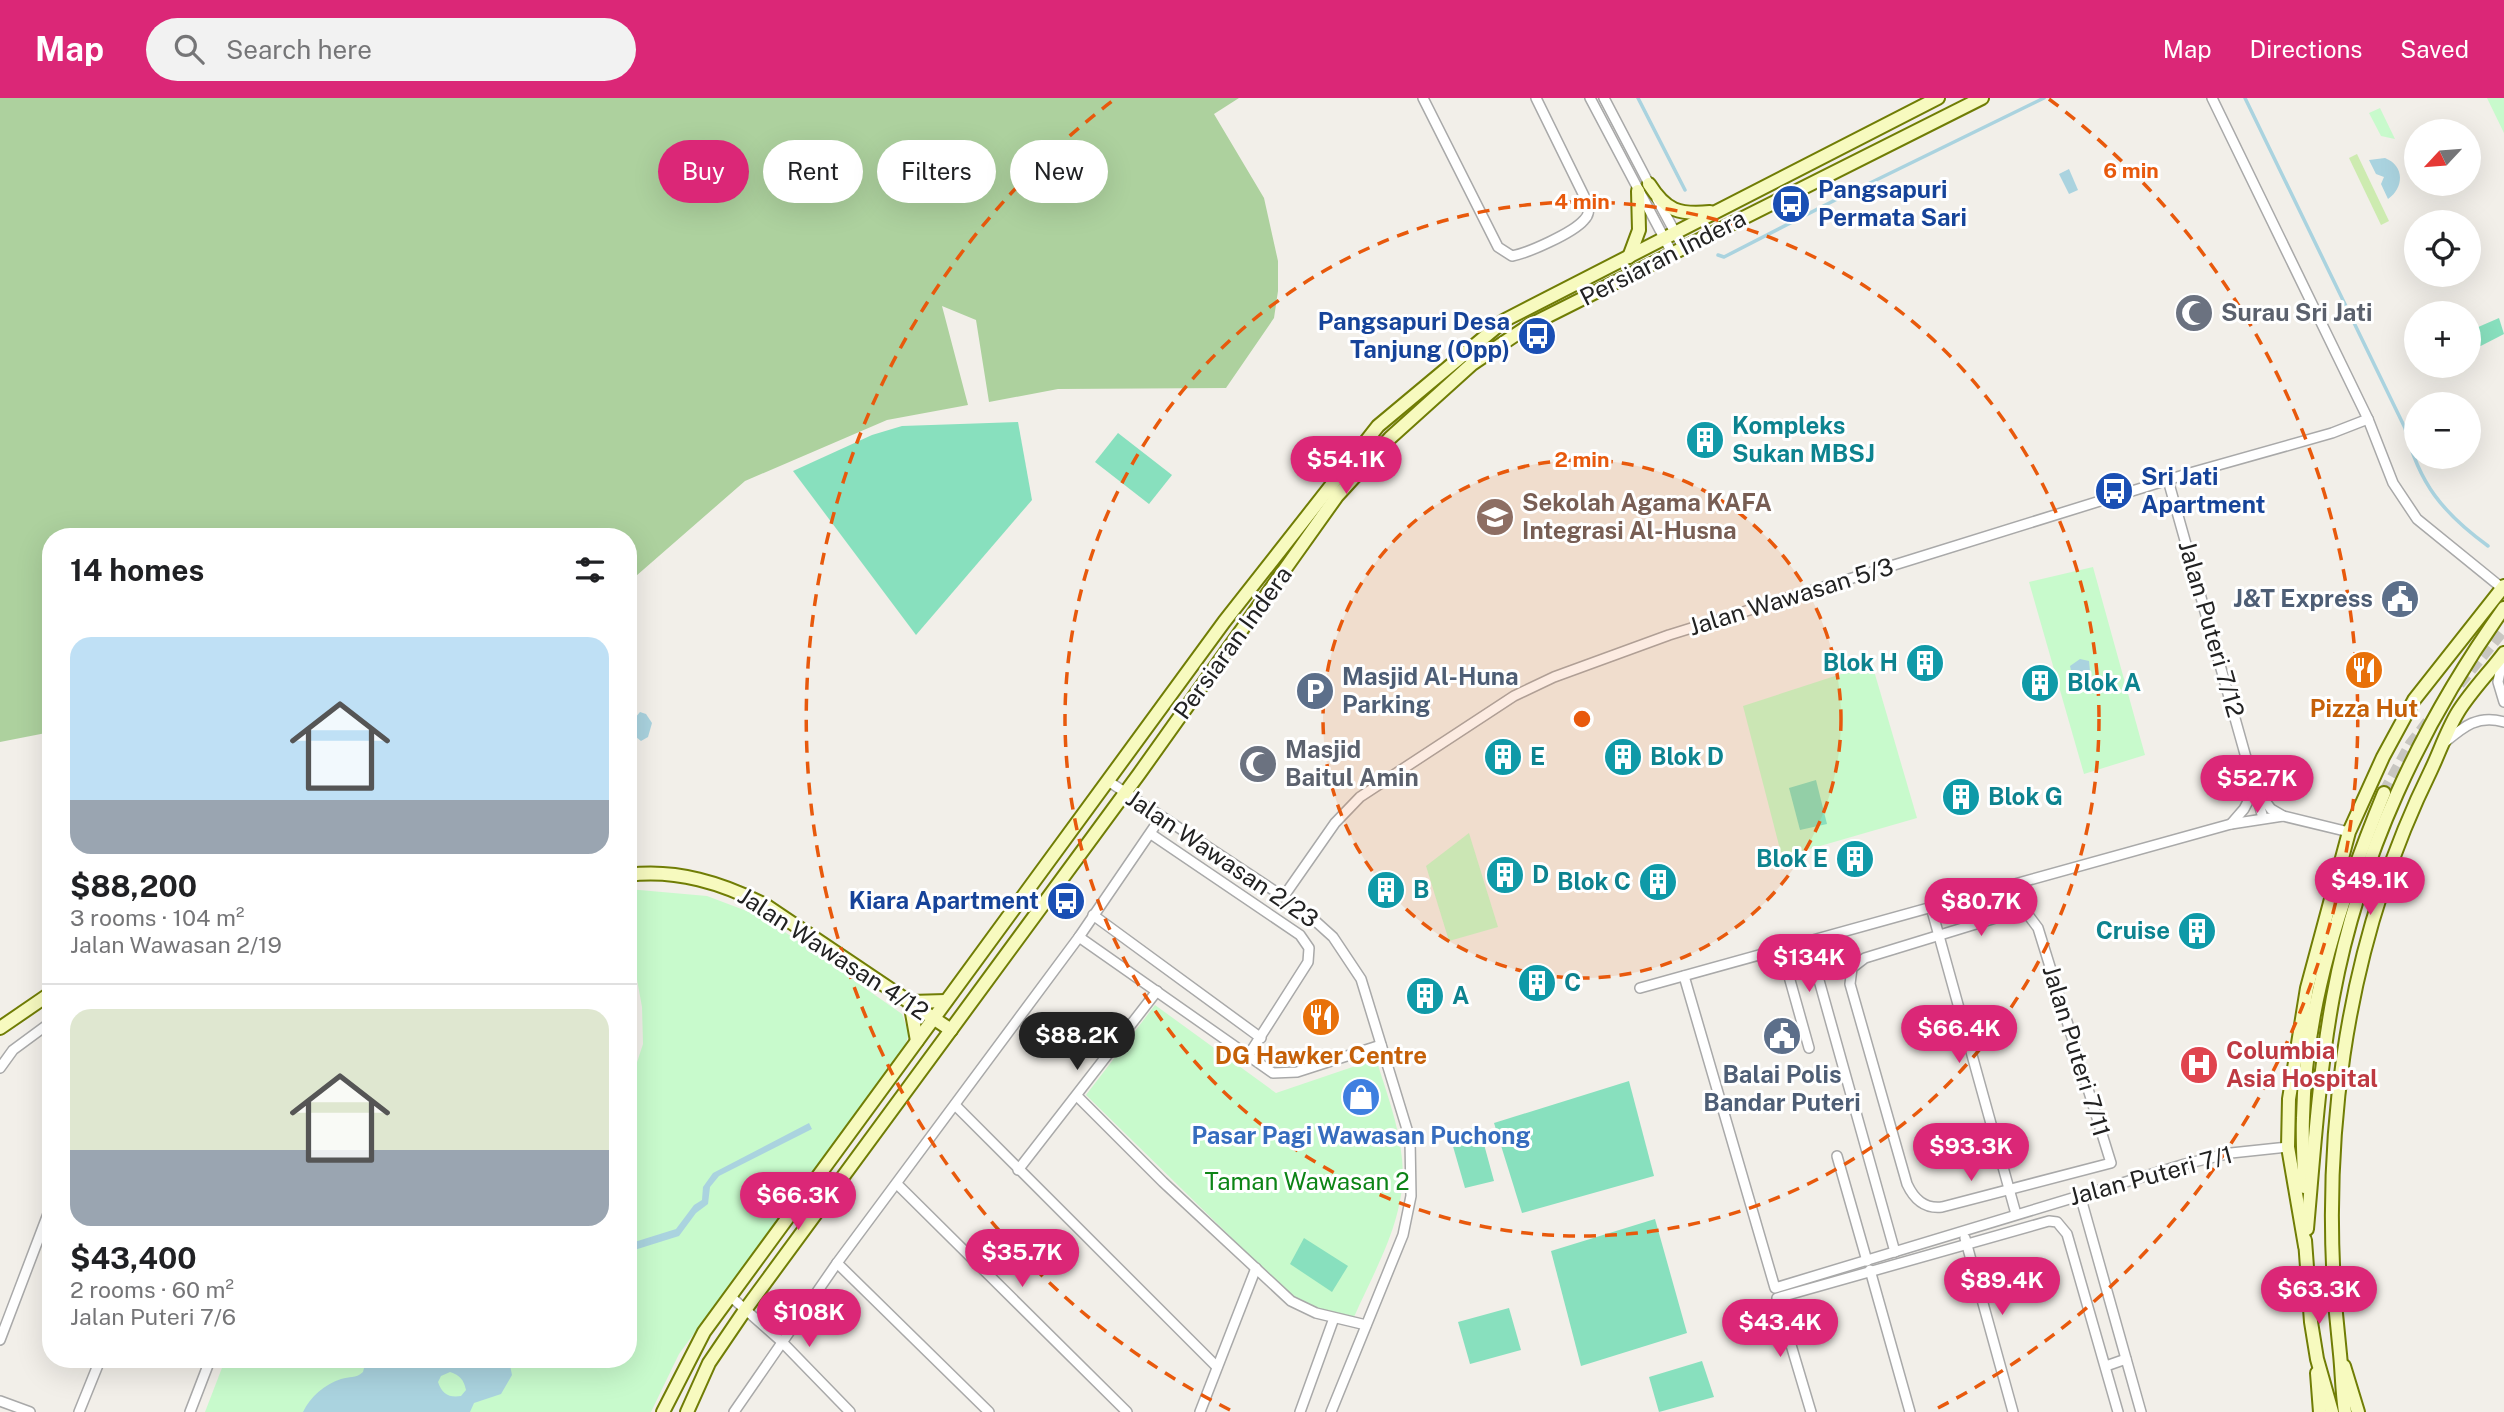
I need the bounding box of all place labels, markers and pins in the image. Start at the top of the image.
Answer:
place label: Pangsapuri Permata Sari [1818,175,1967,231]
bus stop icon: Pangsapuri Permata Sari [1770,183,1812,225]
mosque icon: Surau Sri Jati [2173,292,2215,334]
place label: Surau Sri Jati [2221,298,2372,326]
place label: Pangsapuri Desa Tanjung (Opp) [1318,307,1510,363]
bus stop icon: Pangsapuri Desa Tanjung (Opp) [1516,315,1558,357]
place label: Kompleks Sukan MBSJ [1732,411,1875,467]
building icon: Kompleks Sukan MBSJ [1684,419,1726,461]
pin: $54.1K [1289,436,1403,496]
place label: Sri Jati Apartment [2141,462,2265,518]
bus stop icon: Sri Jati Apartment [2093,470,2135,512]
place label: Sekolah Agama KAFA Integrasi Al-Husna [1522,488,1772,544]
school or university icon: Sekolah Agama KAFA Integrasi Al-Husna [1474,496,1516,538]
public building icon: J&T Express [2379,578,2421,620]
place label: J&T Express [2233,584,2373,612]
building icon: Blok H [1904,642,1946,684]
place label: Blok H [1823,648,1898,676]
restaurant icon: Pizza Hut [2343,649,2385,691]
place label: Masjid Al-Huna Parking [1342,662,1518,718]
building icon: Blok A [2019,662,2061,704]
place label: Blok A [2067,668,2141,696]
parking icon: Masjid Al-Huna Parking [1294,670,1336,712]
place label: Pizza Hut [2310,694,2418,722]
centre of rings [1570,707,1594,731]
place label: Masjid Baitul Amin [1285,735,1419,791]
building icon: E [1482,736,1524,778]
building icon: Blok D [1602,736,1644,778]
place label: E [1530,742,1545,770]
place label: Blok D [1650,742,1724,770]
mosque icon: Masjid Baitul Amin [1237,743,1279,785]
pin: $52.7K [2200,756,2314,815]
building icon: Blok G [1940,776,1982,818]
place label: Blok G [1988,782,2063,810]
building icon: Blok E [1834,838,1876,880]
place label: Blok E [1756,844,1828,872]
building icon: D [1484,854,1526,896]
pin: $49.1K [2313,858,2427,917]
place label: D [1532,860,1549,888]
building icon: Blok C [1637,861,1679,903]
place label: Blok C [1557,867,1631,895]
building icon: B [1365,869,1407,911]
place label: B [1413,875,1429,903]
pin: $80.7K [1924,878,2038,938]
bus stop icon: Kiara Apartment [1045,880,1087,922]
place label: Kiara Apartment [849,886,1039,914]
building icon: Cruise [2176,910,2218,952]
place label: Cruise [2096,916,2170,944]
pin: $134K [1760,934,1858,994]
building icon: C [1516,962,1558,1004]
place label: C [1564,968,1581,996]
building icon: A [1404,975,1446,1017]
place label: A [1452,981,1469,1009]
restaurant icon: DG Hawker Centre [1300,996,1342,1038]
pin: $66.4K [1902,1006,2016,1065]
pin: $88.2K [1020,1012,1134,1072]
public building icon: Balai Polis Bandar Puteri [1761,1015,1803,1057]
place label: Columbia Asia Hospital [2226,1036,2378,1092]
place label: DG Hawker Centre [1215,1041,1427,1069]
hospital icon: Columbia Asia Hospital [2178,1044,2220,1086]
place label: Balai Polis Bandar Puteri [1703,1060,1861,1116]
shop icon: Pasar Pagi Wawasan Puchong [1340,1076,1382,1118]
place label: Pasar Pagi Wawasan Puchong [1191,1121,1531,1149]
pin: $93.3K [1914,1124,2028,1183]
pin: $66.3K [741,1172,855,1232]
pin: $35.7K [965,1230,1079,1289]
pin: $89.4K [1945,1258,2059,1317]
pin: $63.3K [2262,1266,2376,1326]
pin: $108K [760,1290,858,1349]
pin: $43.4K [1723,1300,1837,1359]

